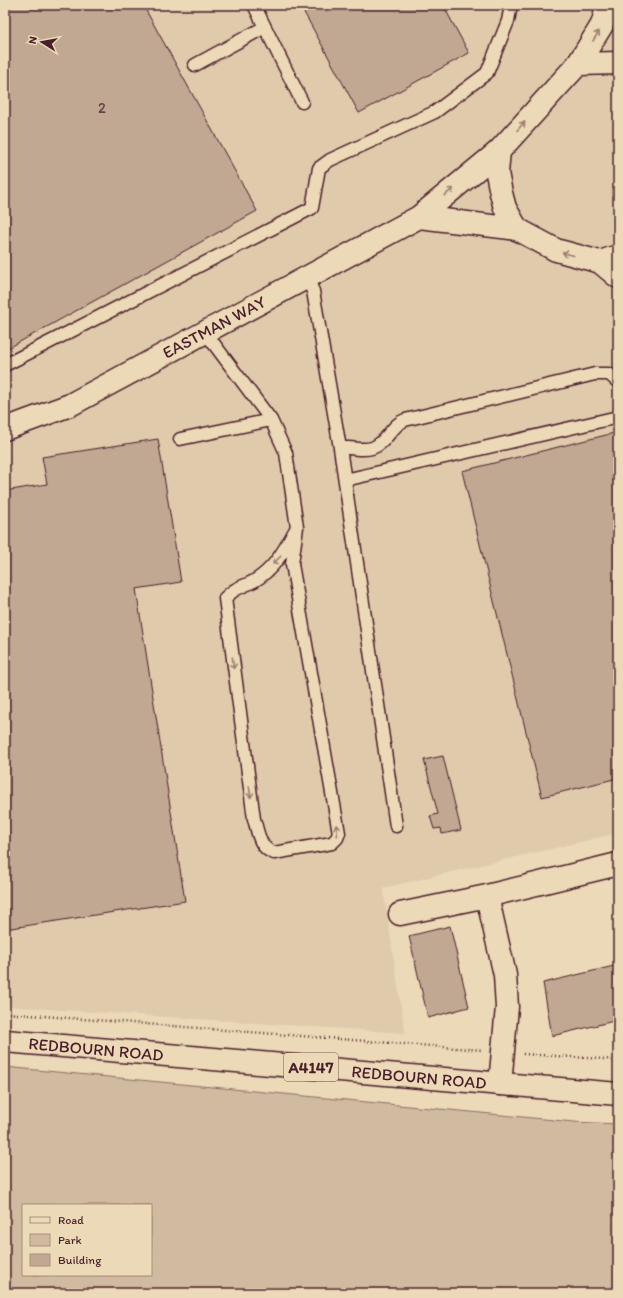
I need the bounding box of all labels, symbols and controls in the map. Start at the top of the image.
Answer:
north arrow [22,22,62,62]
one-way arrow [592,30,600,42]
text: N [26,35,40,45]
house number: 2 [98,99,106,117]
one-way arrow [517,121,526,131]
one-way arrow [444,188,455,197]
one-way arrow [561,249,574,257]
street label: EASTMAN WAY [159,291,269,363]
one-way arrow [272,555,282,565]
one-way arrow [229,656,237,669]
one-way arrow [246,785,254,798]
one-way arrow [334,824,341,837]
street label: REDBOURN ROAD [28,1033,164,1065]
road number: A4147 [284,1053,338,1081]
street label: REDBOURN ROAD [351,1061,487,1093]
legend [22,1204,152,1276]
text: Road [58,1213,84,1227]
text: Park [58,1233,82,1247]
text: Building [58,1253,102,1267]

